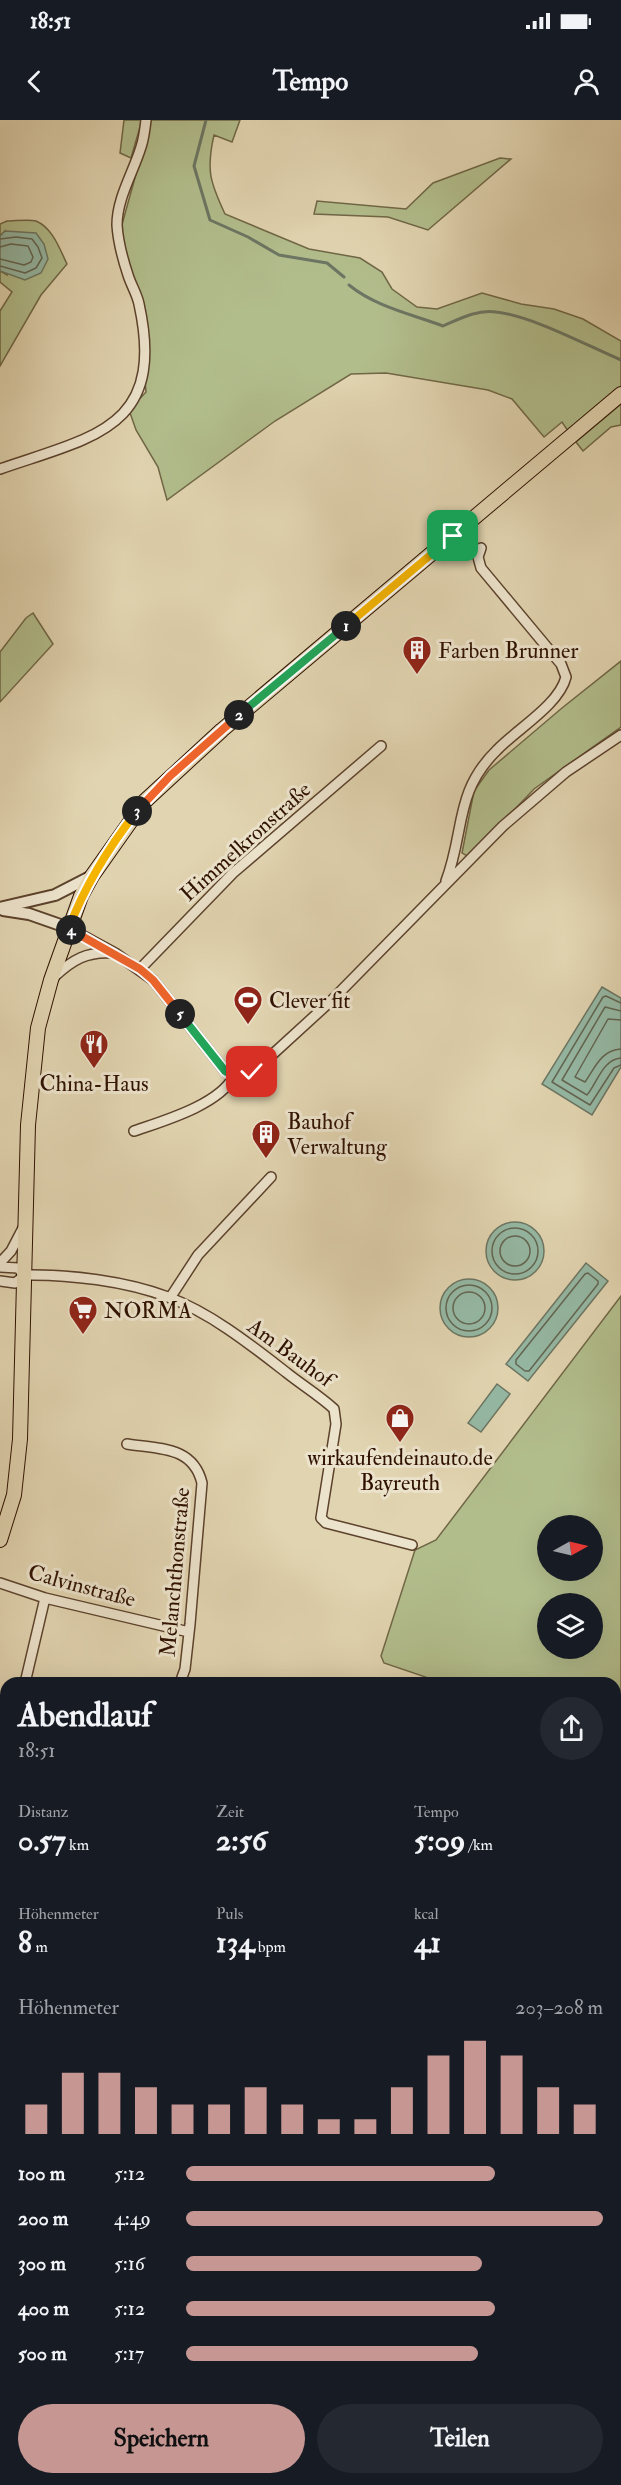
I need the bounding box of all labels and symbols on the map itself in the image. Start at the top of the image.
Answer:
pin [427,510,478,561]
pin: 1 [331,611,361,641]
building icon: Farben Brunner [401,634,433,676]
place label: Farben Brunner [438,637,579,665]
pin: 2 [224,700,254,730]
street label: Himmelkronstraße [174,776,317,908]
pin: 3 [122,796,152,826]
pin: 4 [56,915,86,945]
sports icon: Clever fit [232,984,264,1026]
place label: Clever fit [269,987,350,1015]
pin: 5 [165,999,195,1029]
restaurant icon: China-Haus [78,1028,110,1070]
pin [226,1046,277,1097]
place label: China-Haus [39,1070,149,1098]
place label: Bauhof Verwaltung [287,1108,388,1161]
building icon: Bauhof Verwaltung [250,1118,282,1160]
supermarket icon: NORMA [67,1294,99,1336]
place label: NORMA [104,1297,192,1325]
street label: Am Bauhof [241,1312,341,1395]
shop icon: wirkaufendeinauto.de Bayreuth [384,1402,416,1444]
place label: wirkaufendeinauto.de Bayreuth [307,1444,493,1497]
street label: Melanchthonstraße [154,1486,196,1658]
north arrow [537,1515,603,1581]
street label: Calvinstraße [25,1558,139,1614]

